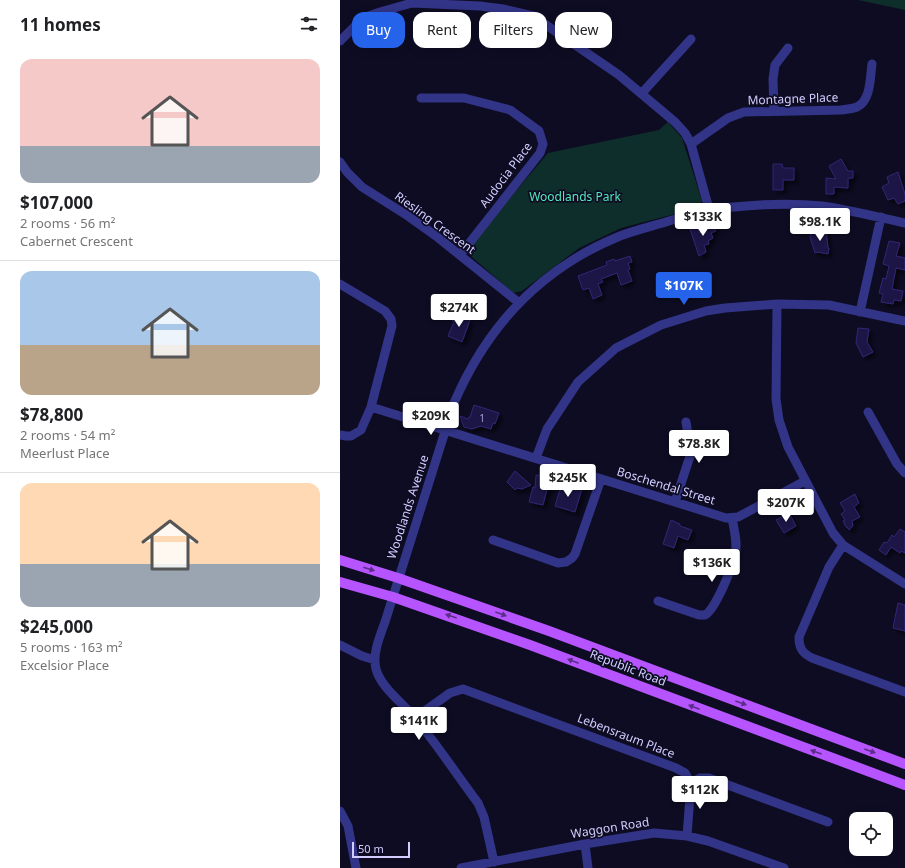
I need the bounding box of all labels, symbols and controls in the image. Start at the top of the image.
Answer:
chip: Buy [352,12,405,48]
chip: Rent [413,12,471,48]
chip: Filters [479,12,547,48]
chip: New [555,12,612,48]
text: 11 homes [20,13,101,36]
icon: filters [298,13,320,35]
icon: home [134,85,206,157]
street label: Montagne Place [747,88,839,109]
street label: Audocia Place [475,138,536,211]
street label: Riesling Crescent [391,187,480,258]
park label: Woodlands Park [529,188,621,205]
text: $107,000 [20,191,93,214]
pin: $133K [675,203,731,237]
text: $133K [684,207,722,225]
pin: $98.1K [787,208,853,242]
text: $98.1K [799,212,841,230]
text: 2 rooms · 56 m² [20,214,115,232]
text: Cabernet Crescent [20,232,133,250]
pin: $107K [656,272,712,306]
text: $107K [665,276,703,294]
pin: $274K [431,294,487,328]
icon: home [134,297,206,369]
text: $274K [440,298,478,316]
pin: $209K [403,402,459,436]
text: $78,800 [20,403,83,426]
text: $209K [412,406,450,424]
house number: 1 [479,411,485,425]
text: 2 rooms · 54 m² [20,426,115,444]
pin: $78.8K [666,430,732,464]
text: $78.8K [678,434,720,452]
text: Meerlust Place [20,444,110,462]
street label: Woodlands Avenue [383,452,432,561]
street label: Boschendal Street [615,462,718,509]
pin: $245K [540,464,596,498]
text: $245K [549,468,587,486]
pin: $207K [758,489,814,523]
text: $207K [767,493,805,511]
icon: home [134,509,206,581]
pin: $136K [684,549,740,583]
text: $136K [693,553,731,571]
one-way arrow [363,566,375,572]
one-way arrow [496,611,508,617]
one-way arrow [444,613,456,619]
text: $245,000 [20,615,93,638]
text: 5 rooms · 163 m² [20,638,123,656]
street label: Republic Road [588,645,669,690]
text: Excelsior Place [20,656,109,674]
one-way arrow [566,657,578,663]
one-way arrow [736,700,748,706]
one-way arrow [688,703,700,709]
pin: $141K [391,707,447,741]
street label: Lebensraum Place [575,709,678,762]
text: $141K [400,711,438,729]
one-way arrow [865,748,877,754]
one-way arrow [810,749,822,755]
pin: $112K [672,776,728,810]
text: $112K [681,780,719,798]
map controls [849,812,893,856]
button: locate [849,812,893,856]
street label: Waggon Road [570,813,650,842]
scale bar [352,840,410,859]
text: 50 m [358,841,384,856]

